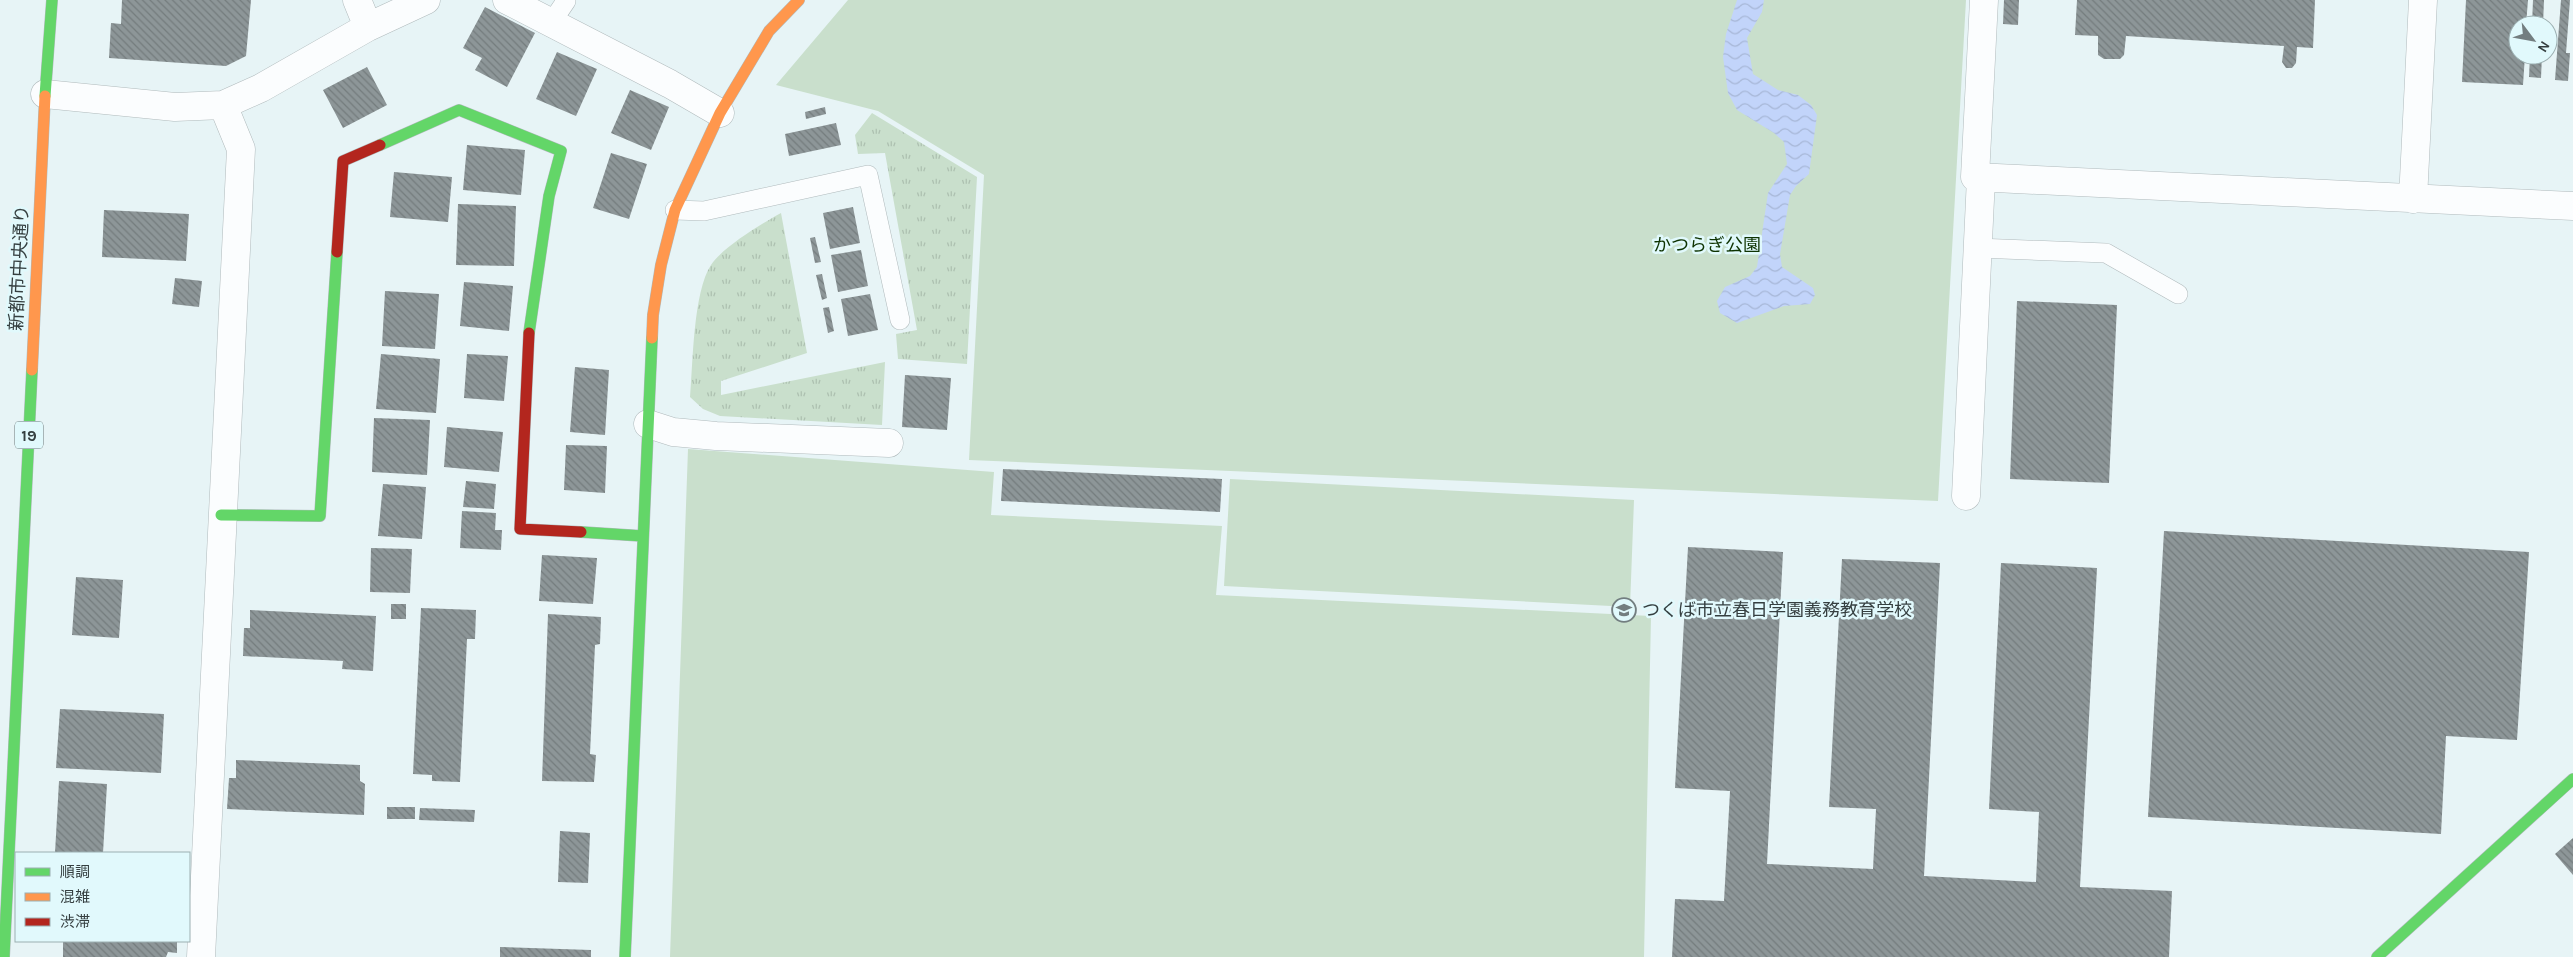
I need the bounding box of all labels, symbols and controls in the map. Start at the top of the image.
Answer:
north arrow [2508,15,2558,65]
text: N [2534,38,2553,55]
street label: 新都市中央通り [5,205,33,331]
park label: かつらぎ公園 [1653,234,1761,256]
road number: 19 [15,422,43,448]
school or university icon: つくば市立春日学園義務教育学校 [1611,597,1637,623]
place label: つくば市立春日学園義務教育学校 [1642,599,1912,621]
legend [15,852,190,942]
text: 順調 [60,863,90,881]
text: 混雑 [60,888,90,906]
text: 渋滞 [60,913,90,931]

